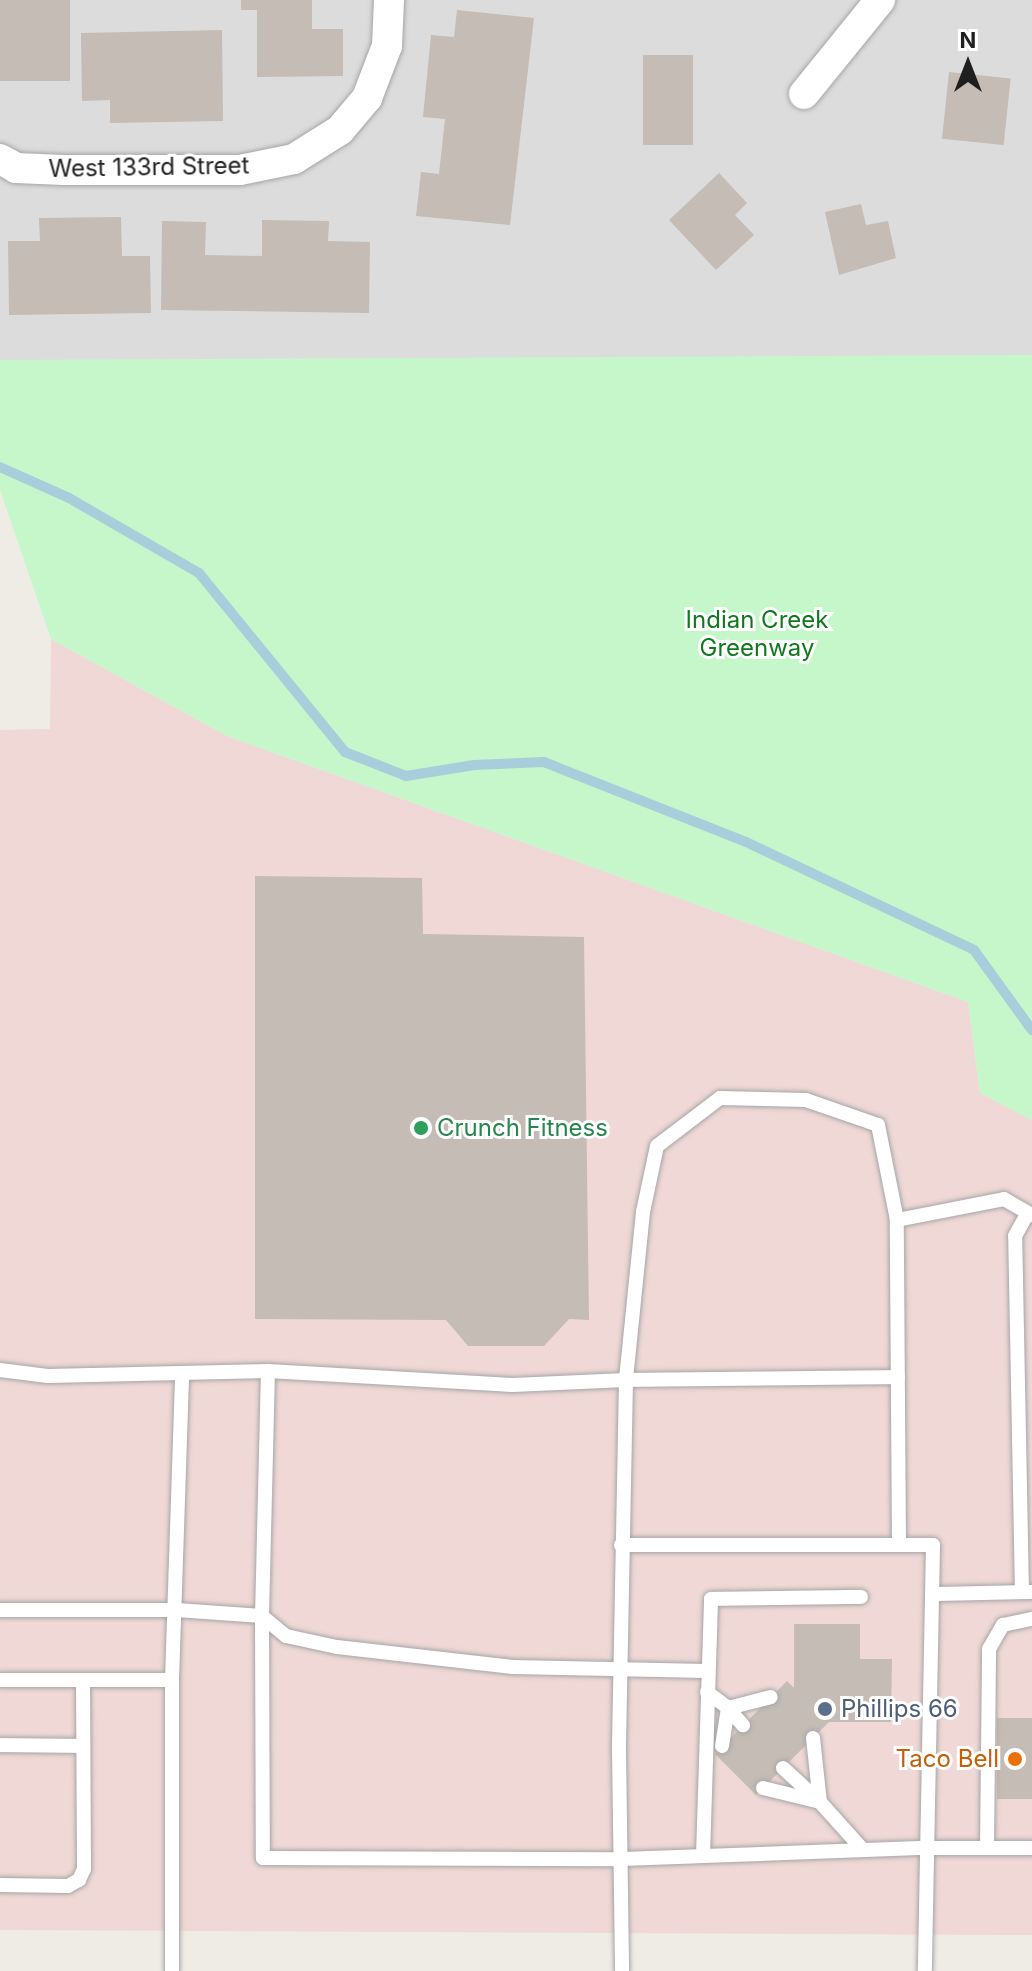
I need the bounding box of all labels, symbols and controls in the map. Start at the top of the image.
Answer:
north arrow [928,24,1008,104]
text: N [960,27,976,53]
street label: West 133rd Street [48,151,250,183]
park label: Indian Creek Greenway [686,606,828,662]
place label: Crunch Fitness [437,1114,608,1142]
marker: Crunch Fitness [412,1119,430,1137]
place label: Phillips 66 [841,1695,958,1723]
marker: Phillips 66 [816,1700,834,1718]
place label: Taco Bell [896,1745,999,1773]
marker: Taco Bell [1006,1750,1024,1768]

